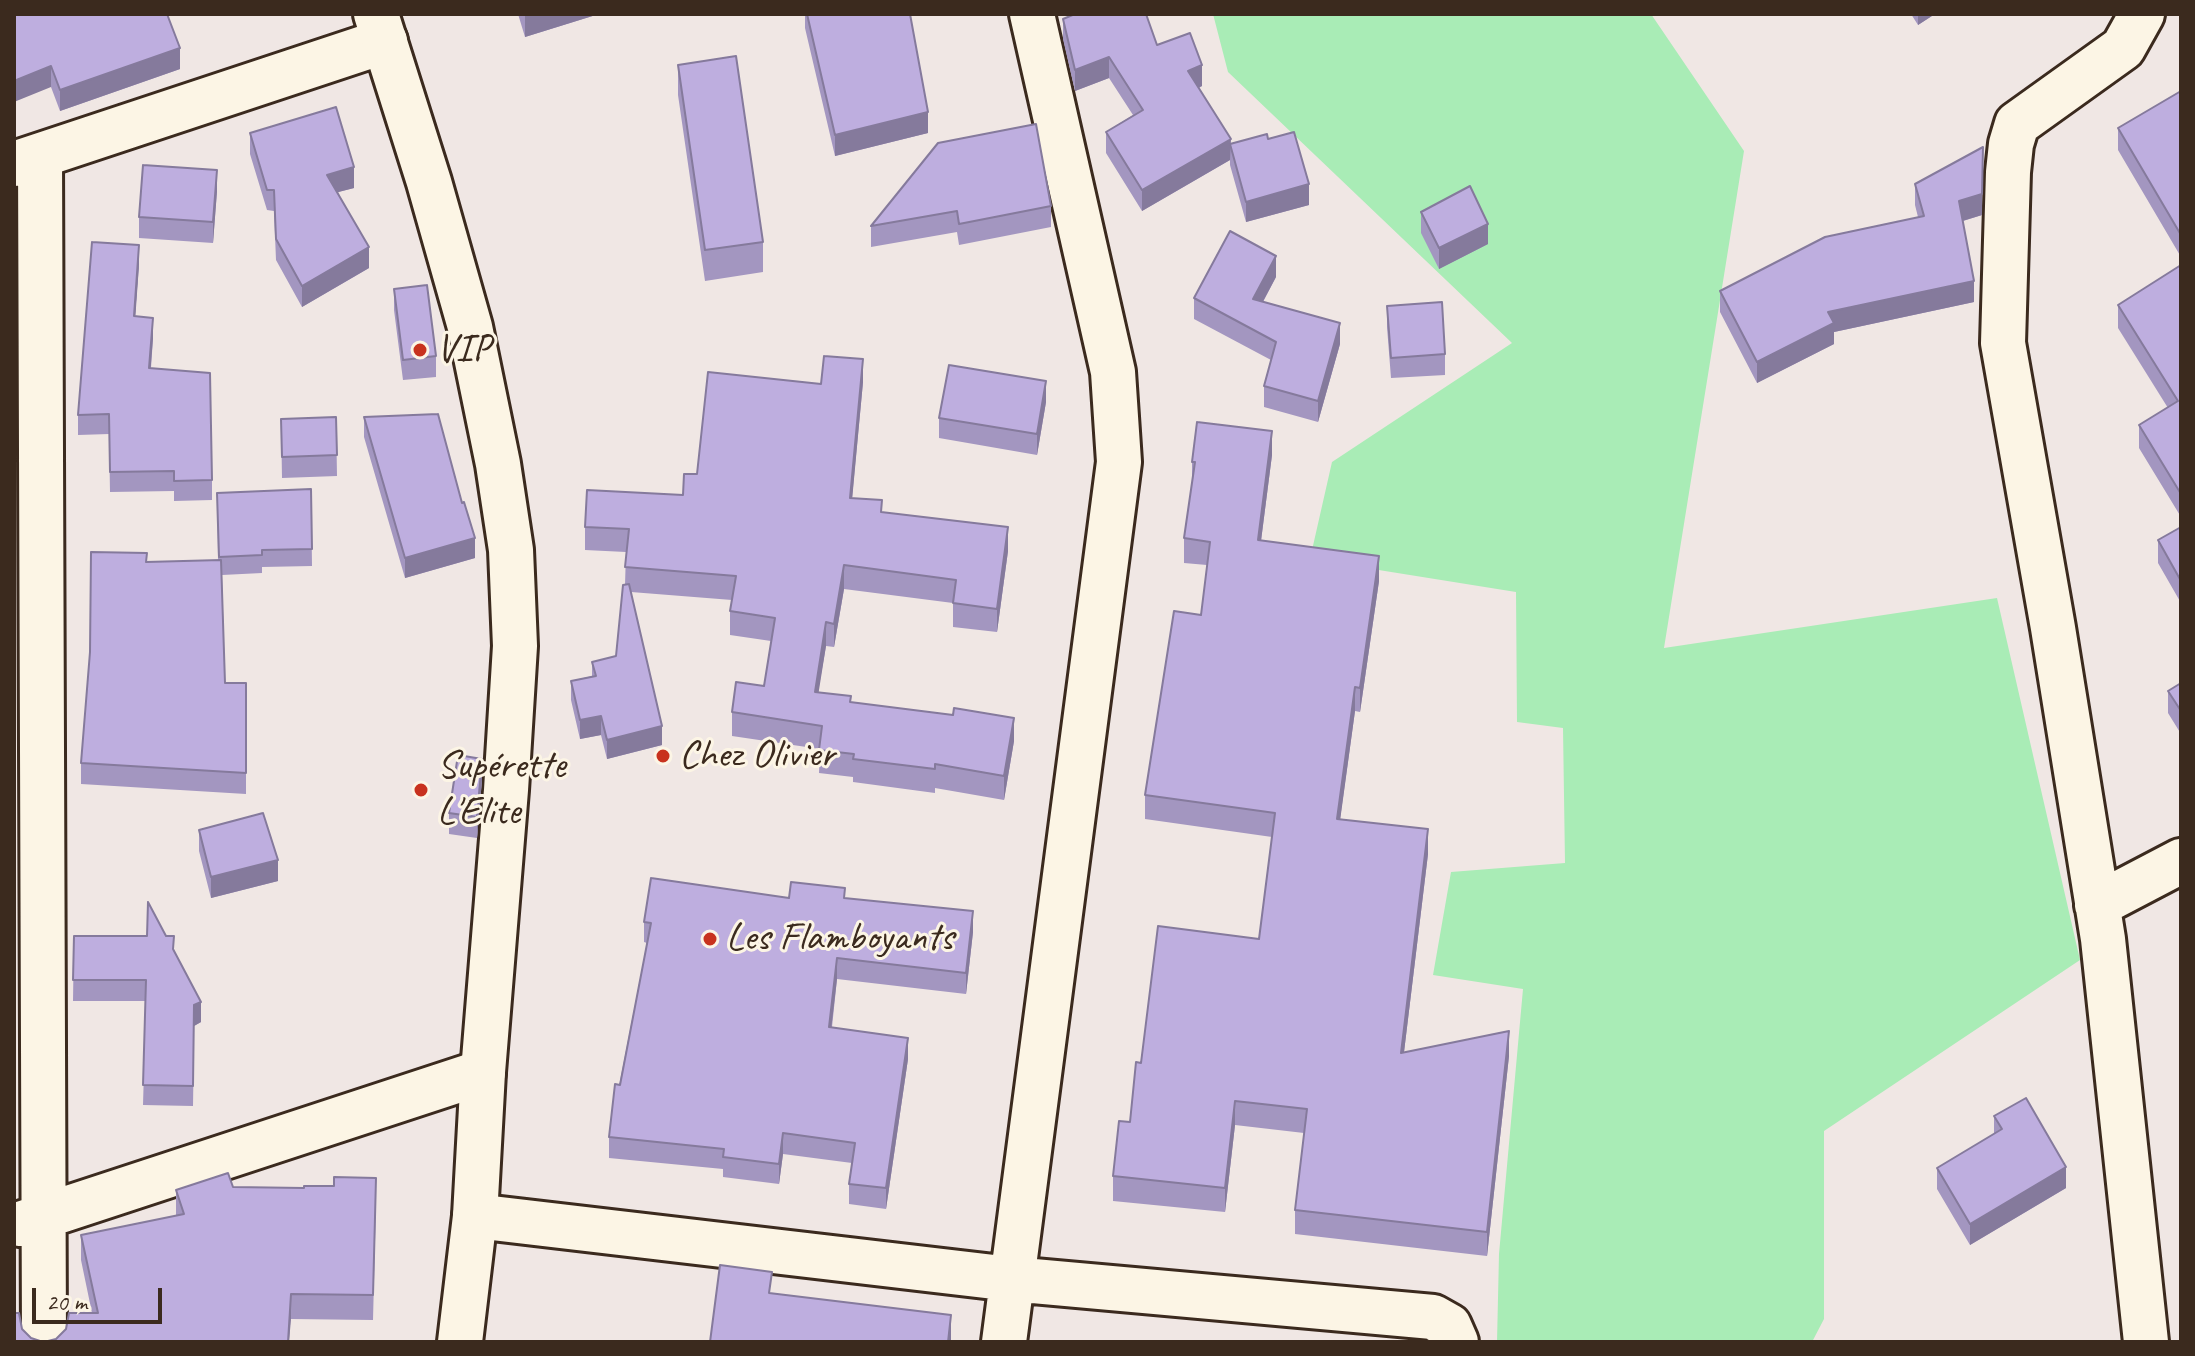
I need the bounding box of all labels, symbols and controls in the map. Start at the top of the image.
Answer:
place label: VIP [436,326,490,374]
marker: VIP [411,341,429,359]
place label: Chez Olivier [679,732,835,780]
place label: Supérette L'Elite [437,743,565,837]
marker: Chez Olivier [654,747,672,765]
marker: Supérette L'Elite [412,781,430,799]
place label: Les Flamboyants [726,915,953,963]
marker: Les Flamboyants [701,930,719,948]
scale bar [36,1272,166,1322]
text: 20 m [46,1287,87,1317]

